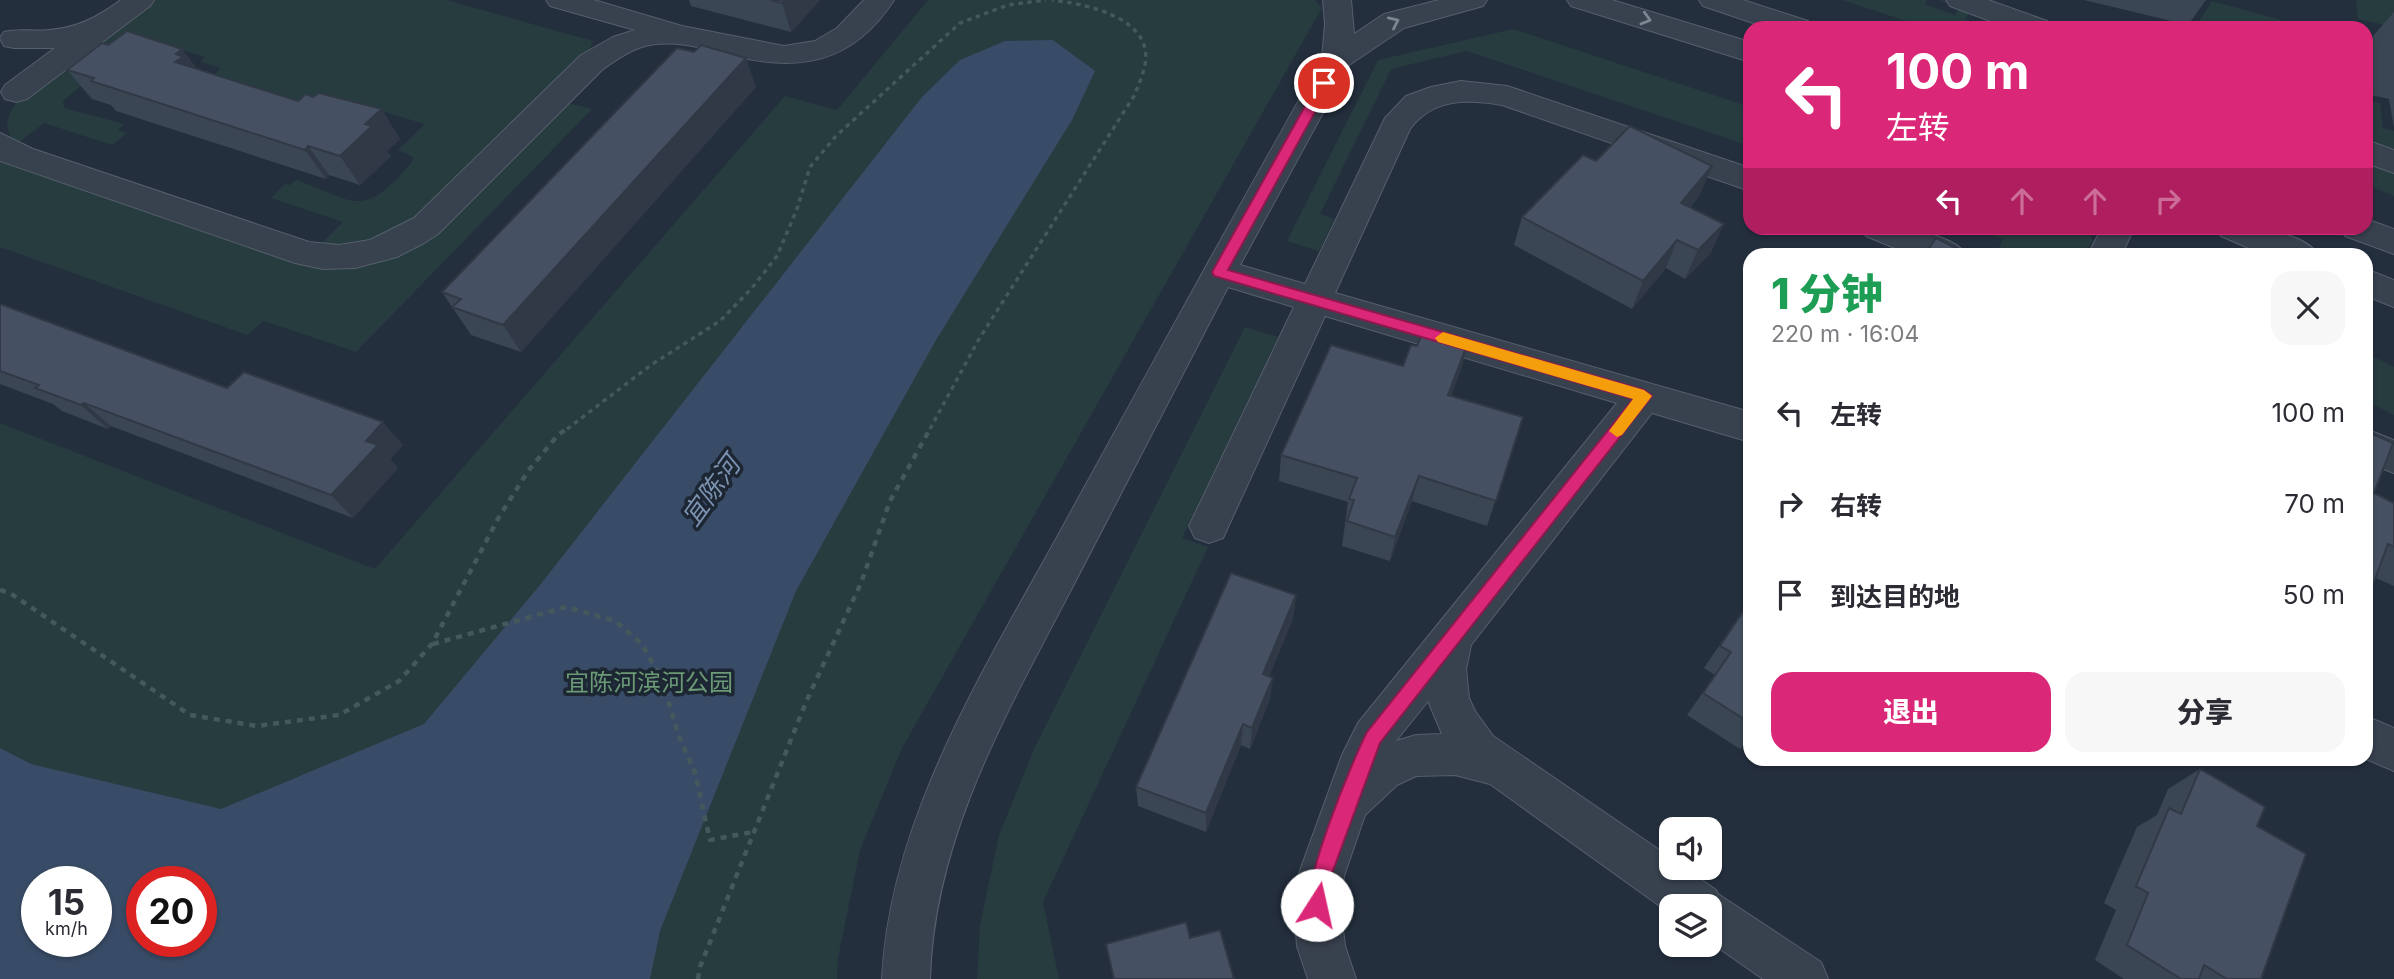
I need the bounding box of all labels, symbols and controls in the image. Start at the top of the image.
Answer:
one-way arrow [1640,11,1652,25]
one-way arrow [1387,17,1399,31]
text: 100 m [1886,42,2030,101]
icon: left [1771,49,1862,140]
pin [1294,53,1354,113]
icon: arrive [1305,64,1343,102]
text: 左转 [1886,108,1950,147]
icon: left [1930,182,1968,220]
icon: ahead [2003,182,2041,220]
icon: ahead [2076,182,2114,220]
icon: right [2149,182,2187,220]
text: 1 分钟 [1771,268,1883,319]
button: close [2271,271,2345,345]
text: 220 m · 16:04 [1771,320,1919,348]
icon: left [1771,394,1809,432]
text: 100 m [2272,397,2345,428]
text: 左转 [1830,399,1882,430]
water label: 宜陈河 [675,446,749,531]
icon: right [1771,485,1809,523]
text: 70 m [2284,488,2345,519]
text: 右转 [1830,490,1882,521]
icon: arrive [1771,576,1809,614]
text: 50 m [2283,579,2345,610]
text: 到达目的地 [1830,581,1960,612]
park label: 宜陈河滨河公园 [565,668,733,697]
button: 退出 [1771,672,2051,752]
button: 分享 [2065,672,2345,752]
map controls [1659,817,1722,957]
button: sound [1659,817,1722,880]
speed limit sign: 20 [126,866,217,957]
position arrow [1280,868,1354,942]
text: 15 [48,881,85,923]
button: layers [1659,894,1722,957]
text: km/h [45,918,88,939]

